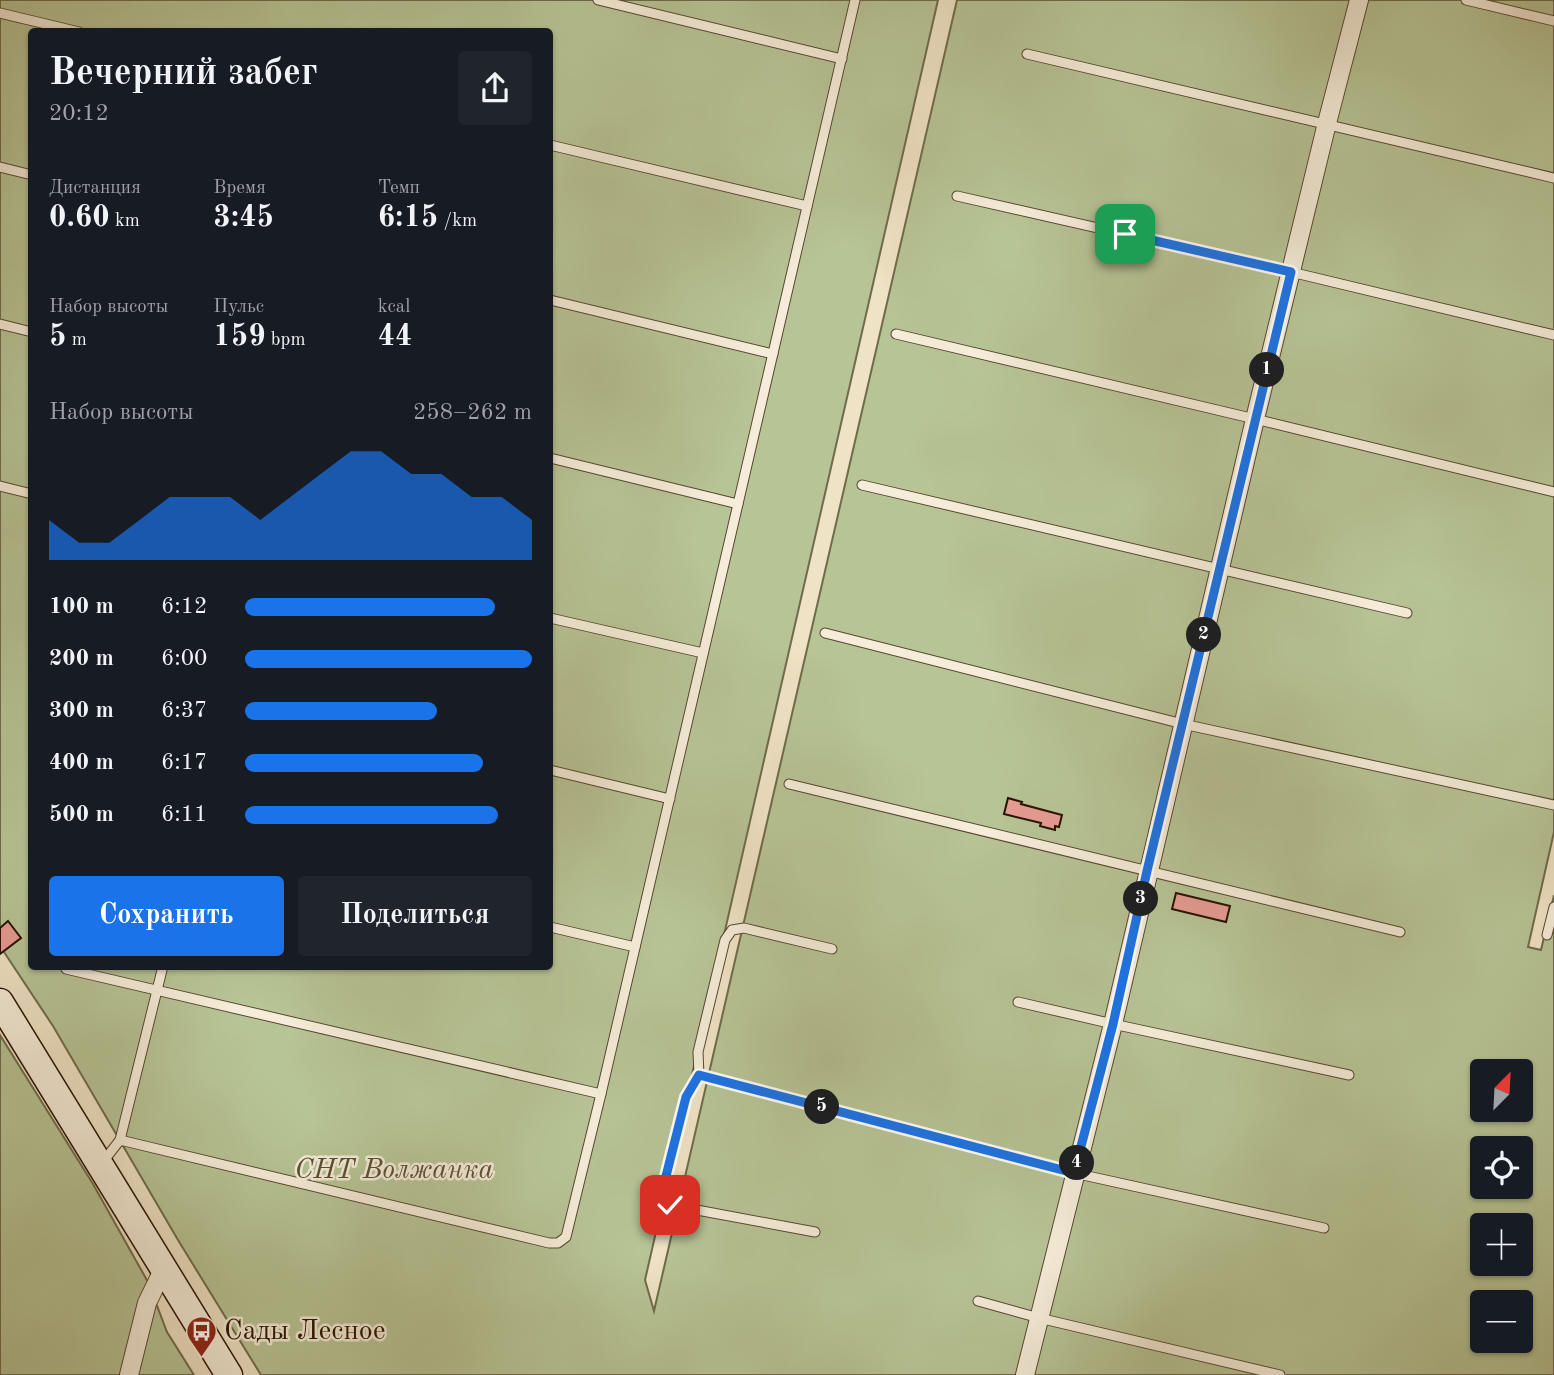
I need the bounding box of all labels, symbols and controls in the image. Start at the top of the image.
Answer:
button: share [458,51,532,125]
text: Вечерний забег [49,55,318,93]
text: 20:12 [49,102,109,125]
text: Дистанция [49,179,141,198]
text: Время [213,179,266,198]
text: Темп [378,179,420,198]
text: 0.60 [49,203,110,233]
text: 3:45 [213,203,274,233]
text: 6:15 [378,203,438,233]
pin [1095,204,1155,264]
text: km [110,212,140,231]
text: /km [438,212,477,231]
icon: arrive [1106,215,1144,253]
text: Набор высоты [49,298,168,317]
text: Пульс [213,298,264,317]
text: kcal [378,298,410,317]
text: 5 [49,322,66,352]
text: 159 [213,322,266,352]
text: 44 [378,322,412,352]
text: m [66,331,87,350]
text: bpm [266,331,306,350]
pin: 1 [1250,352,1284,388]
text: 1 [1261,360,1272,379]
text: Набор высоты [49,401,193,424]
text: 258–262 m [413,401,532,424]
text: 100 m [49,595,114,618]
text: 6:12 [161,595,207,618]
pin: 2 [1186,618,1222,652]
text: 2 [1198,625,1209,644]
text: 200 m [49,647,114,670]
text: 6:00 [161,647,207,670]
text: 300 m [49,699,114,722]
text: 6:37 [161,699,207,722]
text: 400 m [49,751,114,774]
text: 6:17 [161,751,207,774]
text: 500 m [49,803,114,826]
text: 6:11 [161,803,207,826]
button: Сохранить [49,876,284,956]
button: Поделиться [298,876,532,956]
pin: 3 [1124,881,1158,916]
text: 3 [1135,889,1146,908]
north arrow [1470,1059,1533,1122]
map controls [1470,1059,1533,1353]
pin: 5 [804,1090,840,1124]
text: 5 [816,1097,827,1116]
button: locate [1470,1136,1533,1199]
pin: 4 [1060,1146,1094,1180]
text: 4 [1071,1153,1082,1172]
park label: СНТ Волжанка [294,1157,494,1185]
pin [640,1175,700,1235]
icon: check [651,1186,689,1224]
button: + [1470,1213,1533,1276]
button: − [1470,1290,1533,1353]
bus stop icon: Сады Лесное [184,1315,218,1359]
place label: Сады Лесное [224,1318,386,1346]

